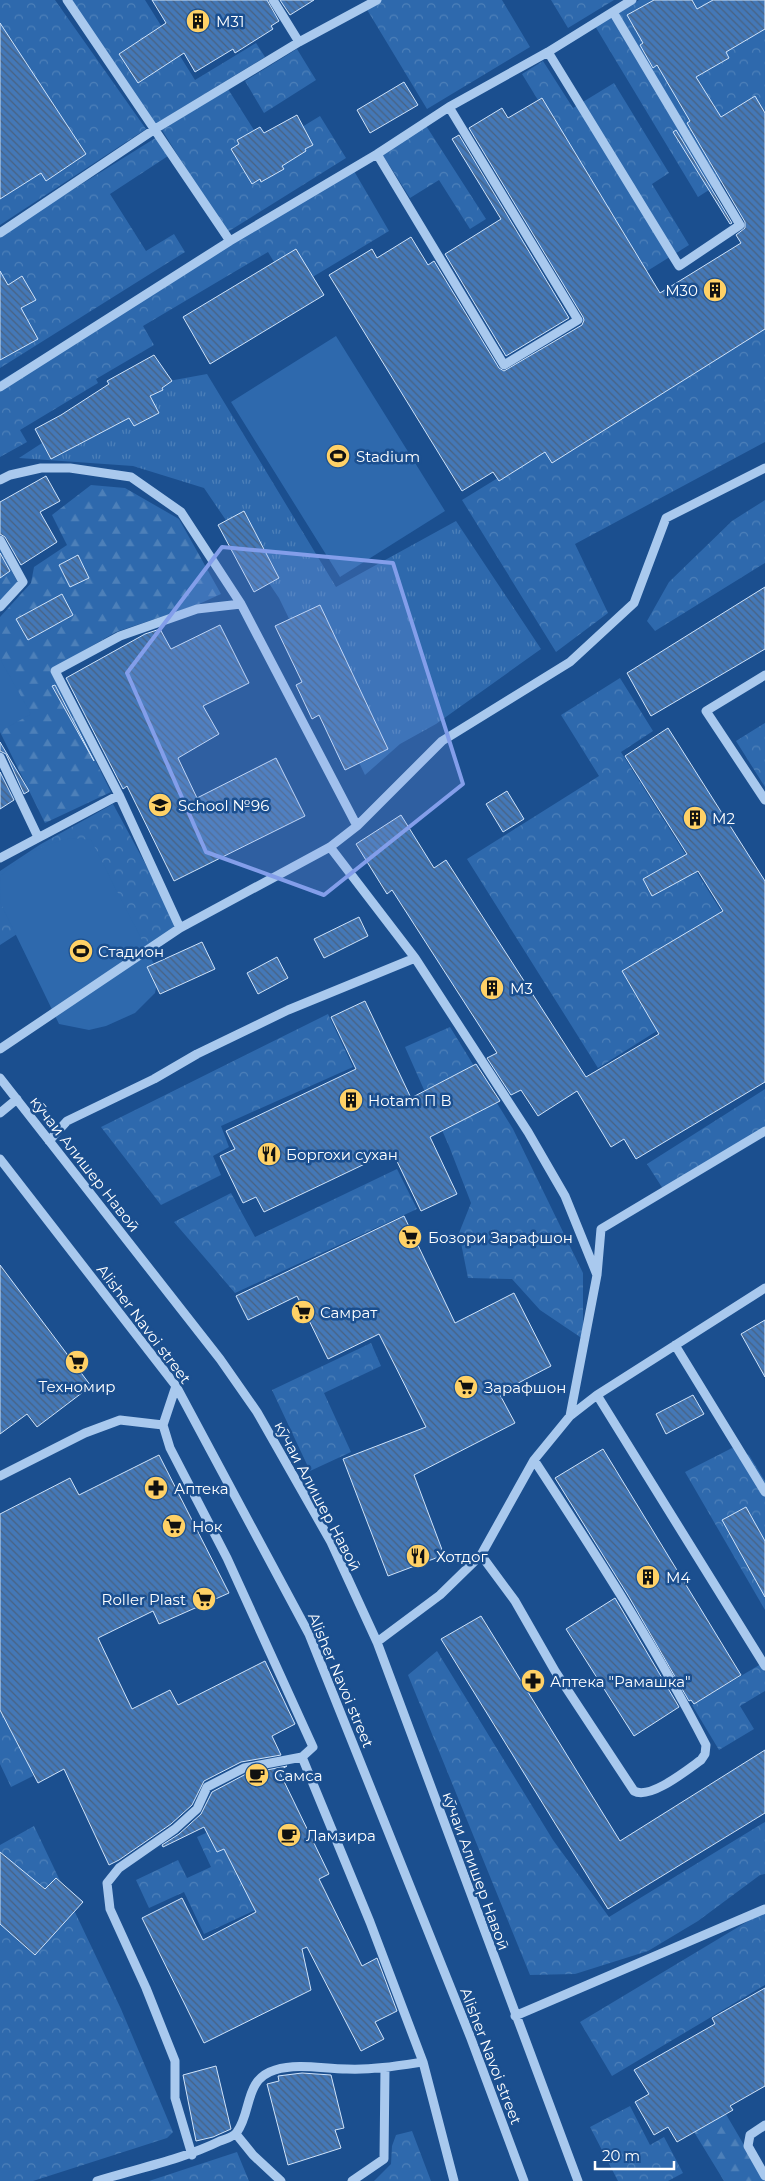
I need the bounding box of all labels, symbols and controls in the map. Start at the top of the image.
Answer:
building icon: М31 [185,8,211,34]
place label: М31 [216,12,244,31]
building icon: М30 [702,277,728,303]
place label: М30 [665,281,698,300]
sports icon: Stadium [325,443,351,469]
place label: Stadium [356,447,420,466]
school or university icon: School №96 [147,792,173,818]
place label: School №96 [178,796,269,815]
building icon: М2 [682,805,708,831]
place label: М2 [712,809,735,828]
sports icon: Стадион [68,938,94,964]
place label: Стадион [98,942,164,961]
building icon: М3 [479,975,505,1001]
place label: М3 [510,979,533,998]
building icon: Hotam П В [338,1087,364,1113]
place label: Hotam П В [368,1091,452,1110]
street label: кӯчаи Алишер Навоӣ [26,1092,144,1236]
restaurant icon: Боргохи сухан [256,1141,282,1167]
place label: Боргохи сухан [286,1145,398,1164]
supermarket icon: Бозори Зарафшон [397,1224,423,1250]
place label: Бозори Зарафшон [428,1228,573,1247]
street label: Alisher Navoi street [93,1260,195,1388]
supermarket icon: Самрат [290,1299,316,1325]
place label: Самрат [320,1303,378,1322]
supermarket icon: Техномир [64,1349,90,1375]
supermarket icon: Зарафшон [453,1374,479,1400]
place label: Техномир [38,1377,116,1396]
place label: Зарафшон [484,1378,566,1397]
street label: кӯчаи Алишер Навоӣ [270,1418,366,1574]
pharmacy icon: Аптека [143,1475,169,1501]
place label: Аптека [174,1479,229,1498]
supermarket icon: Нок [161,1513,187,1539]
place label: Нок [192,1517,223,1536]
restaurant icon: Хотдог [405,1543,431,1569]
place label: Хотдог [436,1547,488,1566]
building icon: М4 [635,1564,661,1590]
place label: М4 [666,1568,690,1587]
supermarket icon: Roller Plast [191,1586,217,1612]
place label: Roller Plast [102,1590,186,1609]
street label: Alisher Navoi street [304,1610,378,1750]
pharmacy icon: Аптека "Рамашка" [520,1668,546,1694]
place label: Аптека "Рамашка" [550,1672,691,1691]
cafe icon: Самса [244,1762,270,1788]
place label: Самса [274,1766,322,1785]
street label: кӯчаи Алишер Навоӣ [438,1789,514,1953]
cafe icon: Ламзира [276,1822,302,1848]
place label: Ламзира [306,1826,376,1845]
street label: Alisher Navoi street [456,1985,526,2127]
scale bar [595,2138,674,2170]
text: 20 m [602,2146,640,2165]

